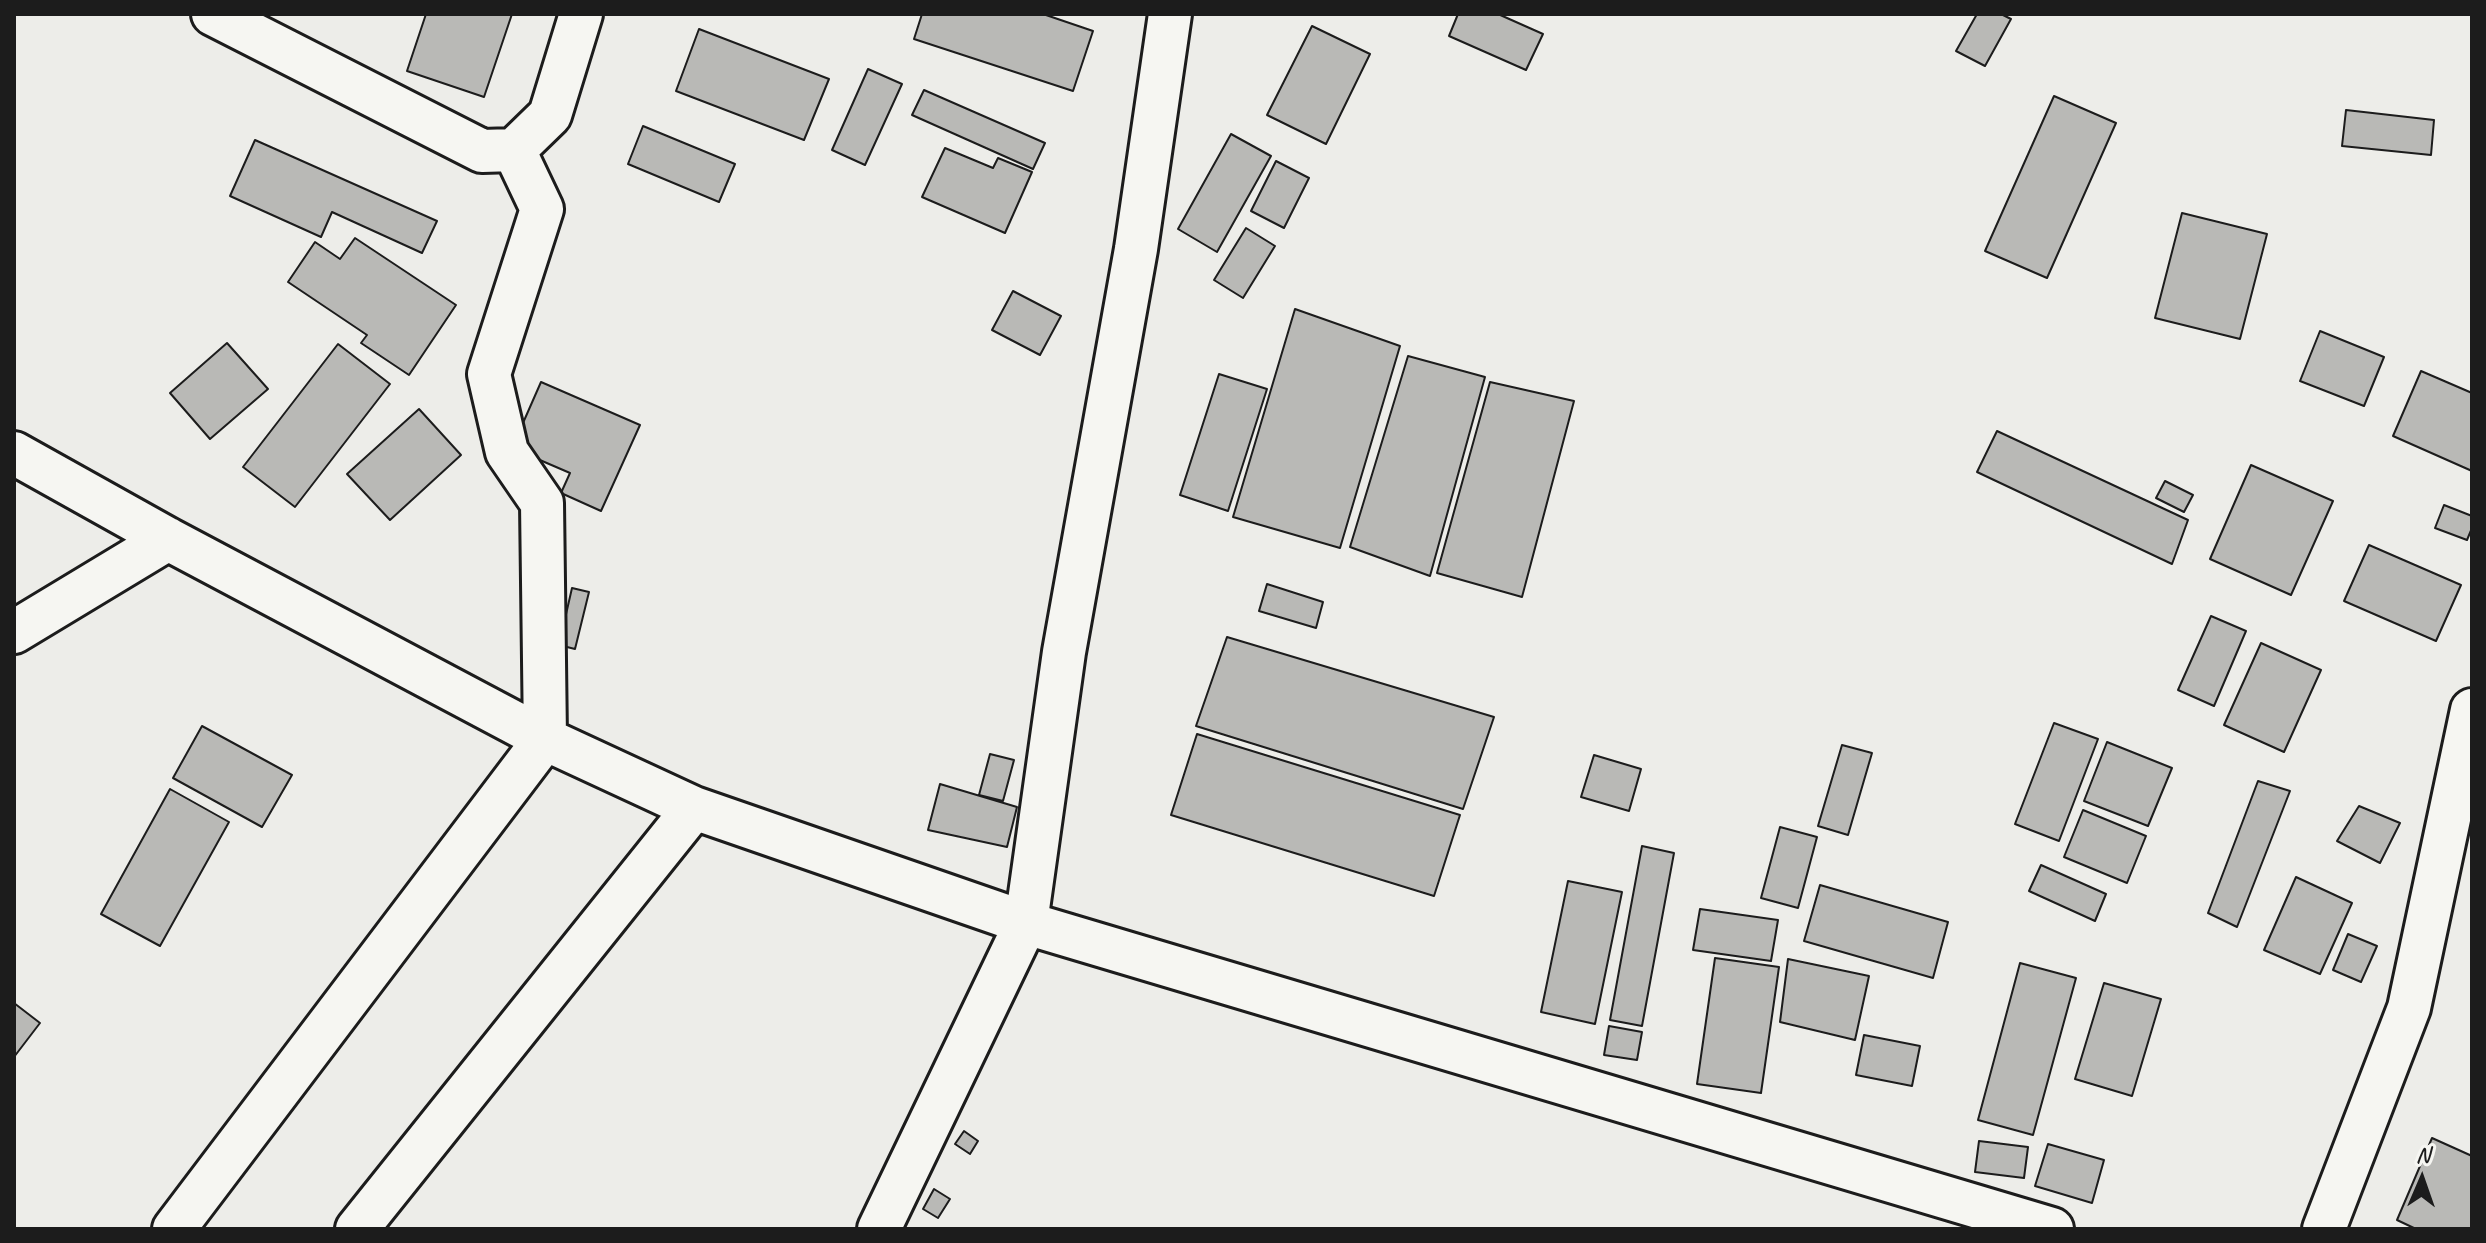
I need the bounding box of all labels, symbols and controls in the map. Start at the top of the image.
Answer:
north arrow [2382,1139,2462,1219]
text: N [2416,1141,2430,1169]

